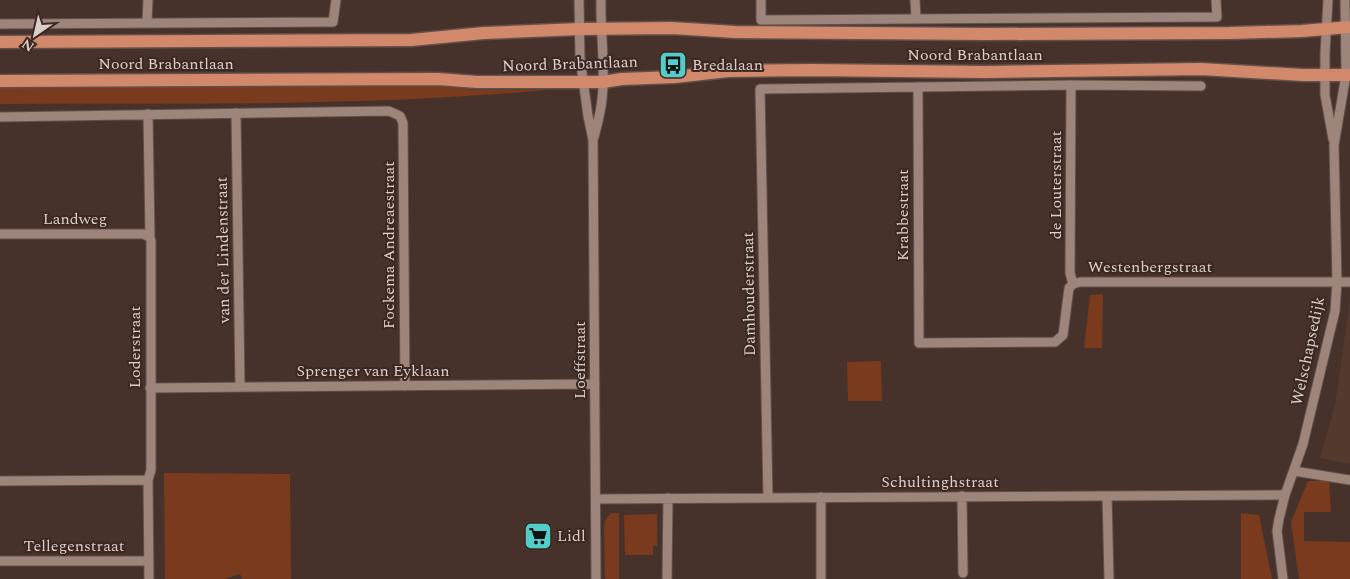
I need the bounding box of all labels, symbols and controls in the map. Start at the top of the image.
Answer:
north arrow [10,10,60,60]
text: N [17,33,39,57]
street label: Noord Brabantlaan [907,43,1043,67]
street label: Noord Brabantlaan [502,50,638,78]
bus stop icon: Bredalaan [658,50,688,80]
street label: Noord Brabantlaan [98,52,234,76]
place label: Bredalaan [692,53,763,77]
street label: de Louterstraat [1044,130,1068,239]
street label: Fockema Andreaestraat [377,161,401,329]
street label: Krabbestraat [891,169,915,261]
street label: van der Lindenstraat [210,176,236,325]
street label: Landweg [43,207,107,231]
street label: Damhouderstraat [736,231,762,356]
street label: Westenbergstraat [1088,255,1213,279]
street label: Welschapsedijk [1285,294,1331,408]
street label: Loderstraat [123,306,147,388]
street label: Loeffstraat [568,321,592,399]
street label: Sprenger van Eyklaan [297,359,449,383]
street label: Schultinghstraat [881,470,999,494]
supermarket icon: Lidl [523,521,553,551]
place label: Lidl [557,524,586,548]
street label: Tellegenstraat [24,534,125,558]

